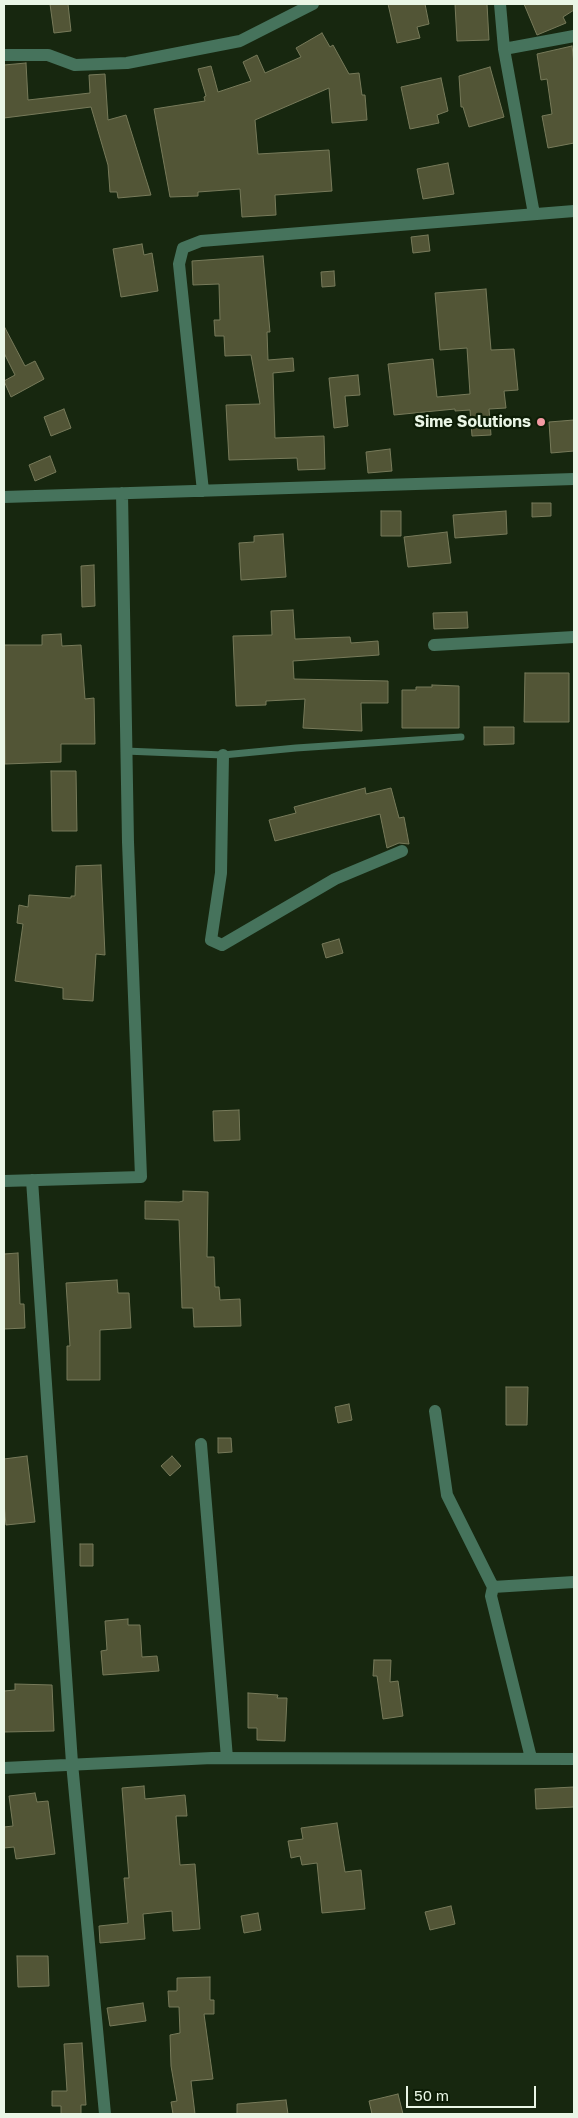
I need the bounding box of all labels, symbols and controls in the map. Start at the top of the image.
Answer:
place label: Sime Solutions [414,412,531,432]
marker: Sime Solutions [535,416,547,428]
scale bar [408,2076,538,2108]
text: 50 m [414,2086,449,2104]

